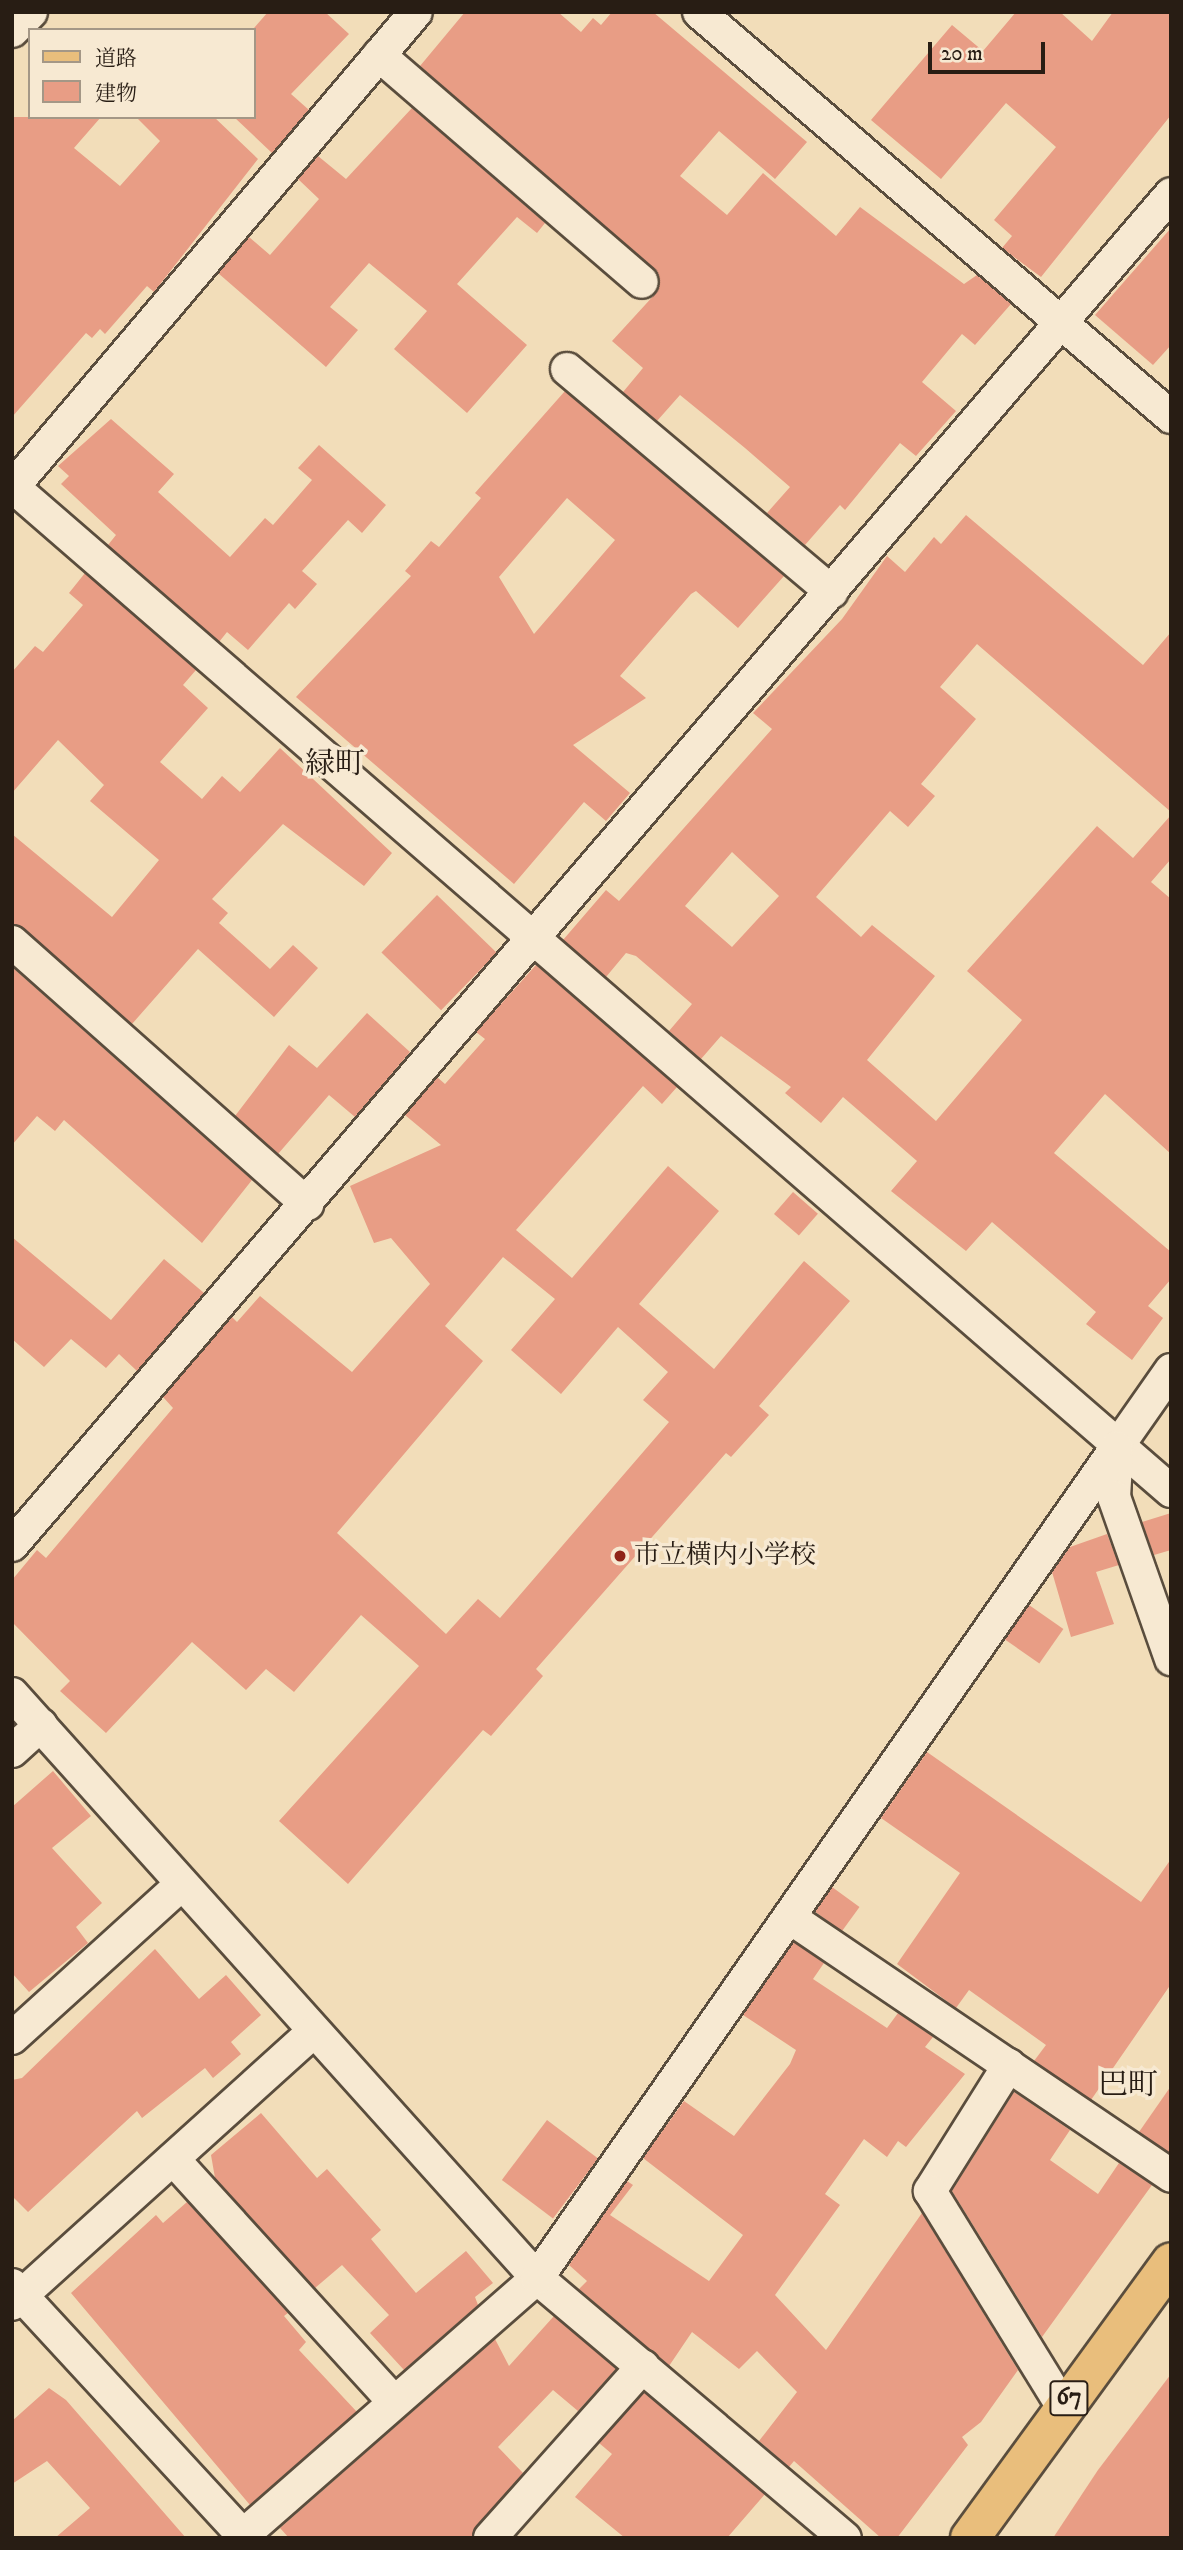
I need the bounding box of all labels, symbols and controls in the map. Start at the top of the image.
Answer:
legend [28,28,256,119]
scale bar [931,28,1048,72]
text: 20 m [941,41,983,67]
text: 道路 [95,46,137,72]
text: 建物 [95,81,137,107]
district label: 緑町 [305,747,365,783]
place label: 市立横内小学校 [634,1540,816,1572]
marker: 市立横内小学校 [612,1548,628,1564]
district label: 巴町 [1098,2068,1158,2104]
road number: 67 [1048,2378,1090,2418]

